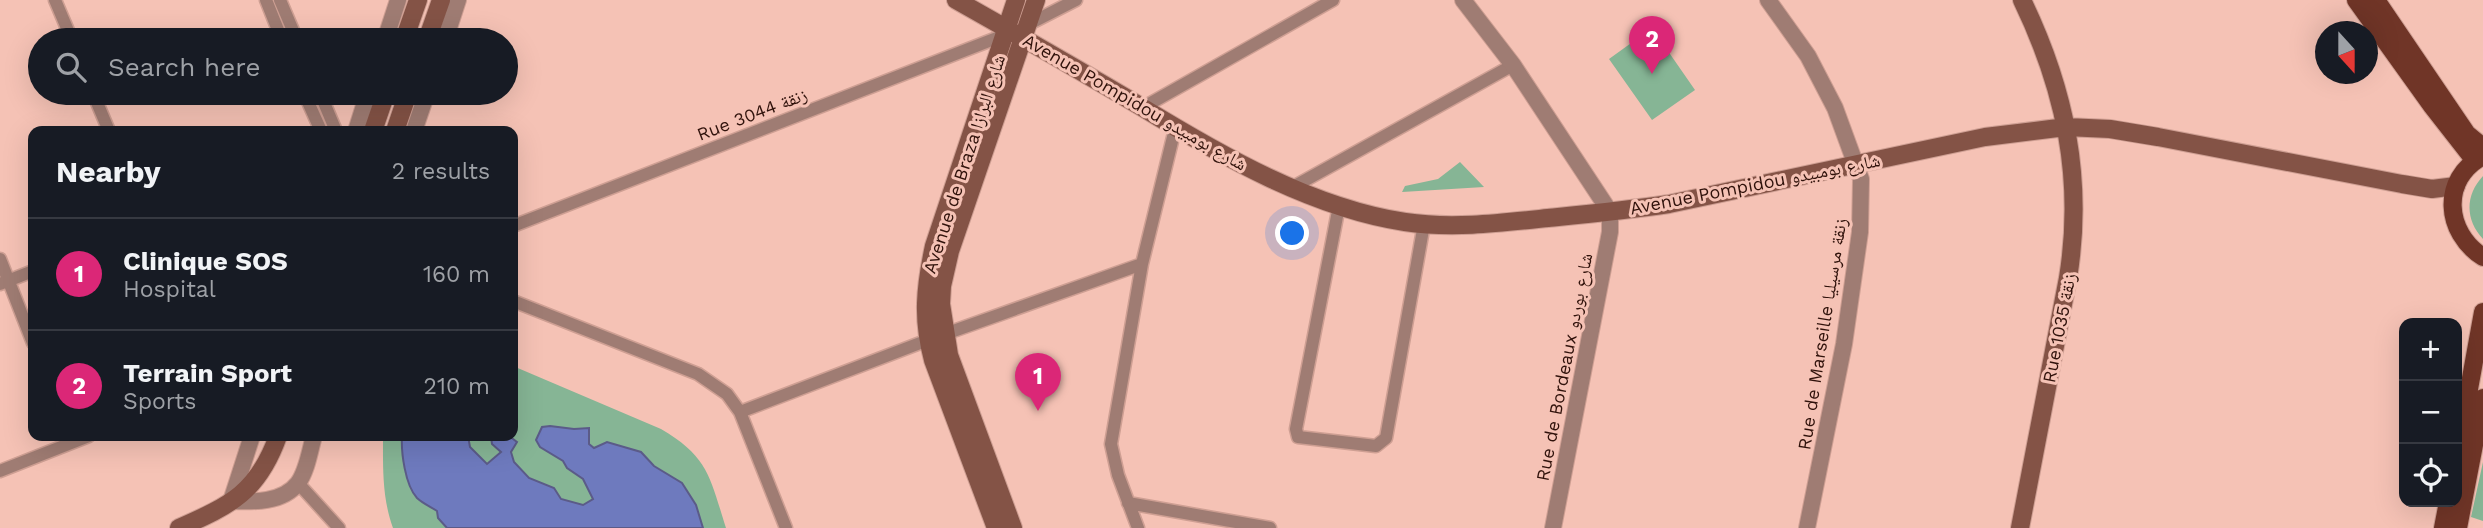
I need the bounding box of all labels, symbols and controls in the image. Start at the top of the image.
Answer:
pin: 2 [1629,16,1675,74]
north arrow [2315,21,2378,84]
search box [28,28,518,105]
street label: Avenue Pompidou شارع بومبيدو [1019,29,1251,176]
icon: search [52,48,90,86]
text: Search here [108,52,260,82]
street label: Avenue de Braza شارع البرازا [919,52,1010,276]
street label: Rue 3044 زنقة [694,83,810,145]
street label: Avenue Pompidou شارع بومبيدو [1628,149,1882,220]
text: Nearby [56,154,161,189]
text: 2 results [392,158,490,185]
your location [1275,216,1309,250]
street label: Rue de Marseille زنقة مرسيليا [1793,217,1851,451]
text: Clinique SOS [123,246,288,276]
street label: Rue de Bordeaux شارع بوردو [1532,251,1597,483]
text: 1 [74,261,84,288]
text: 160 m [423,261,490,288]
street label: Rue 1035 زنقة [2038,271,2080,384]
text: Hospital [123,276,216,303]
map controls [2399,318,2462,507]
button: + [2399,318,2462,381]
pin: 1 [1015,353,1061,411]
text: Terrain Sport [123,358,292,388]
text: 2 [72,373,86,400]
text: 210 m [424,373,490,400]
button: − [2399,381,2462,444]
text: Sports [123,388,196,415]
button: locate [2399,444,2462,507]

